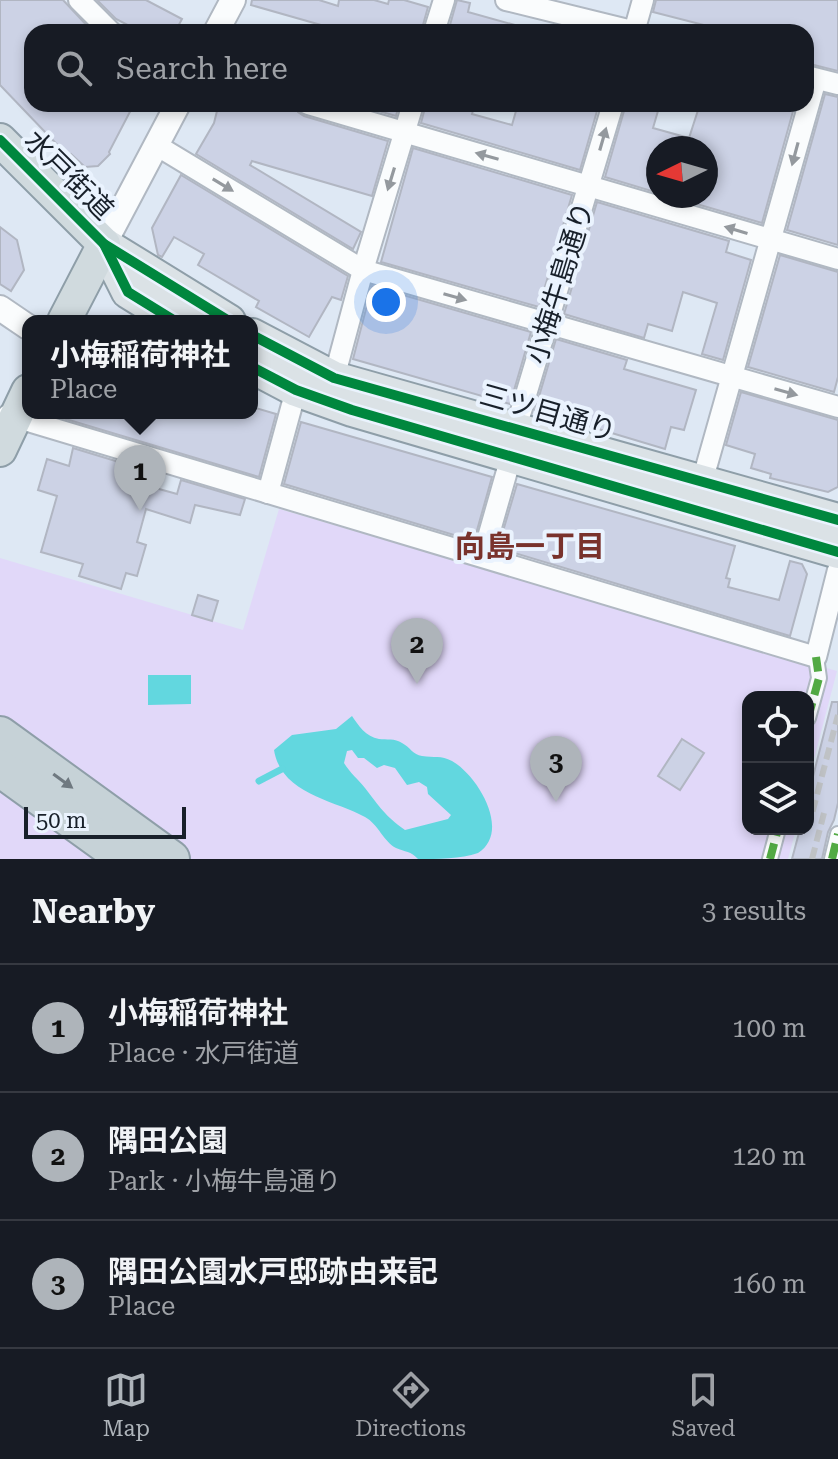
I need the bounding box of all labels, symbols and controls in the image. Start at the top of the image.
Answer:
search box [24,24,814,112]
icon: search [52,46,96,90]
text: Search here [116,51,288,86]
street label: 水戸街道 [18,124,120,226]
one-way arrow [597,126,610,150]
north arrow [646,136,718,208]
one-way arrow [789,141,801,166]
one-way arrow [474,149,498,162]
one-way arrow [384,167,397,191]
one-way arrow [212,178,234,192]
street label: 小梅牛島通り [520,198,600,368]
one-way arrow [724,223,748,236]
your location [366,282,406,322]
one-way arrow [444,291,468,304]
popup [22,315,258,419]
text: 小梅稲荷神社 [50,337,230,372]
text: Place [50,374,117,404]
street label: 三ツ目通り [476,378,620,448]
one-way arrow [774,386,798,399]
pin: 1 [114,445,166,511]
district label: 向島一丁目 [455,529,605,564]
pin: 2 [391,618,443,684]
map controls [742,691,814,835]
button: locate [742,691,814,763]
pin: 3 [530,736,582,802]
button: layers [742,763,814,835]
one-way arrow [53,772,73,788]
scale bar [24,803,186,839]
text: 50 m [36,808,86,833]
text: Nearby [32,891,155,931]
text: 3 results [702,896,806,926]
text: 小梅稲荷神社 [108,995,288,1030]
text: 1 [51,1013,65,1043]
text: 100 m [732,1013,806,1043]
text: Place · 水戸街道 [108,1038,299,1068]
text: 隅田公園 [108,1123,228,1158]
text: 2 [51,1141,65,1171]
text: 120 m [732,1141,806,1171]
text: Park · 小梅牛島通り [108,1166,341,1196]
text: 隅田公園水戸邸跡由来記 [108,1254,438,1289]
text: 3 [51,1269,65,1299]
text: 160 m [732,1269,806,1299]
text: Place [108,1291,175,1321]
tab: Map [103,1368,150,1441]
tab: Directions [355,1368,466,1441]
tab: Saved [671,1368,735,1441]

